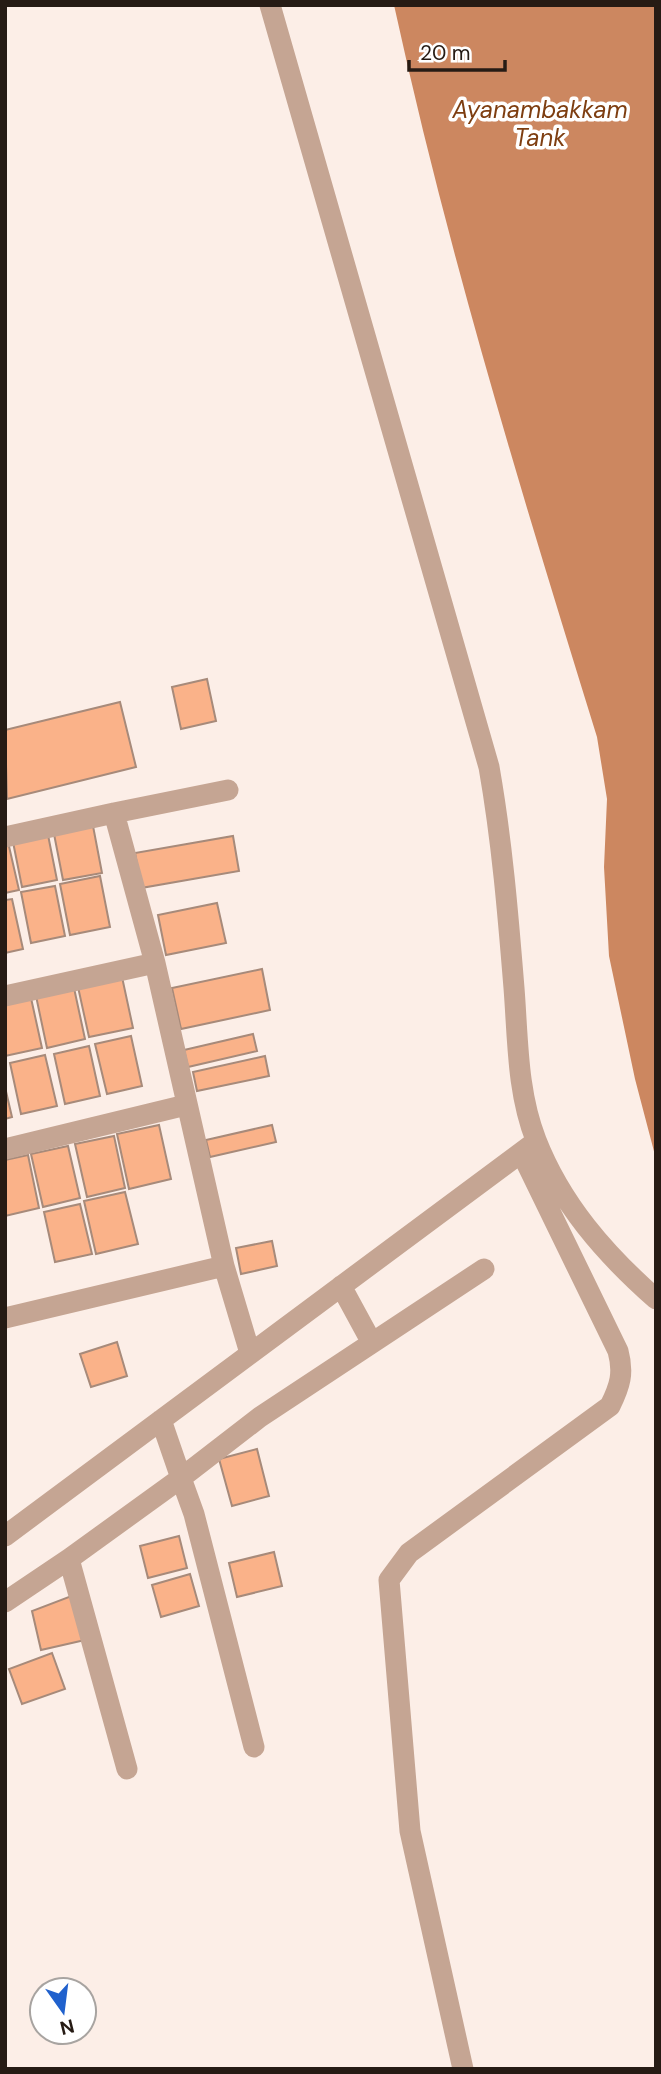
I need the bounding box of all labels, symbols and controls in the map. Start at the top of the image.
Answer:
scale bar [409,28,505,72]
text: 20 m [420,39,471,67]
water label: Ayanambakkam Tank [451,94,628,153]
north arrow [28,1976,98,2046]
text: N [57,2013,77,2041]

